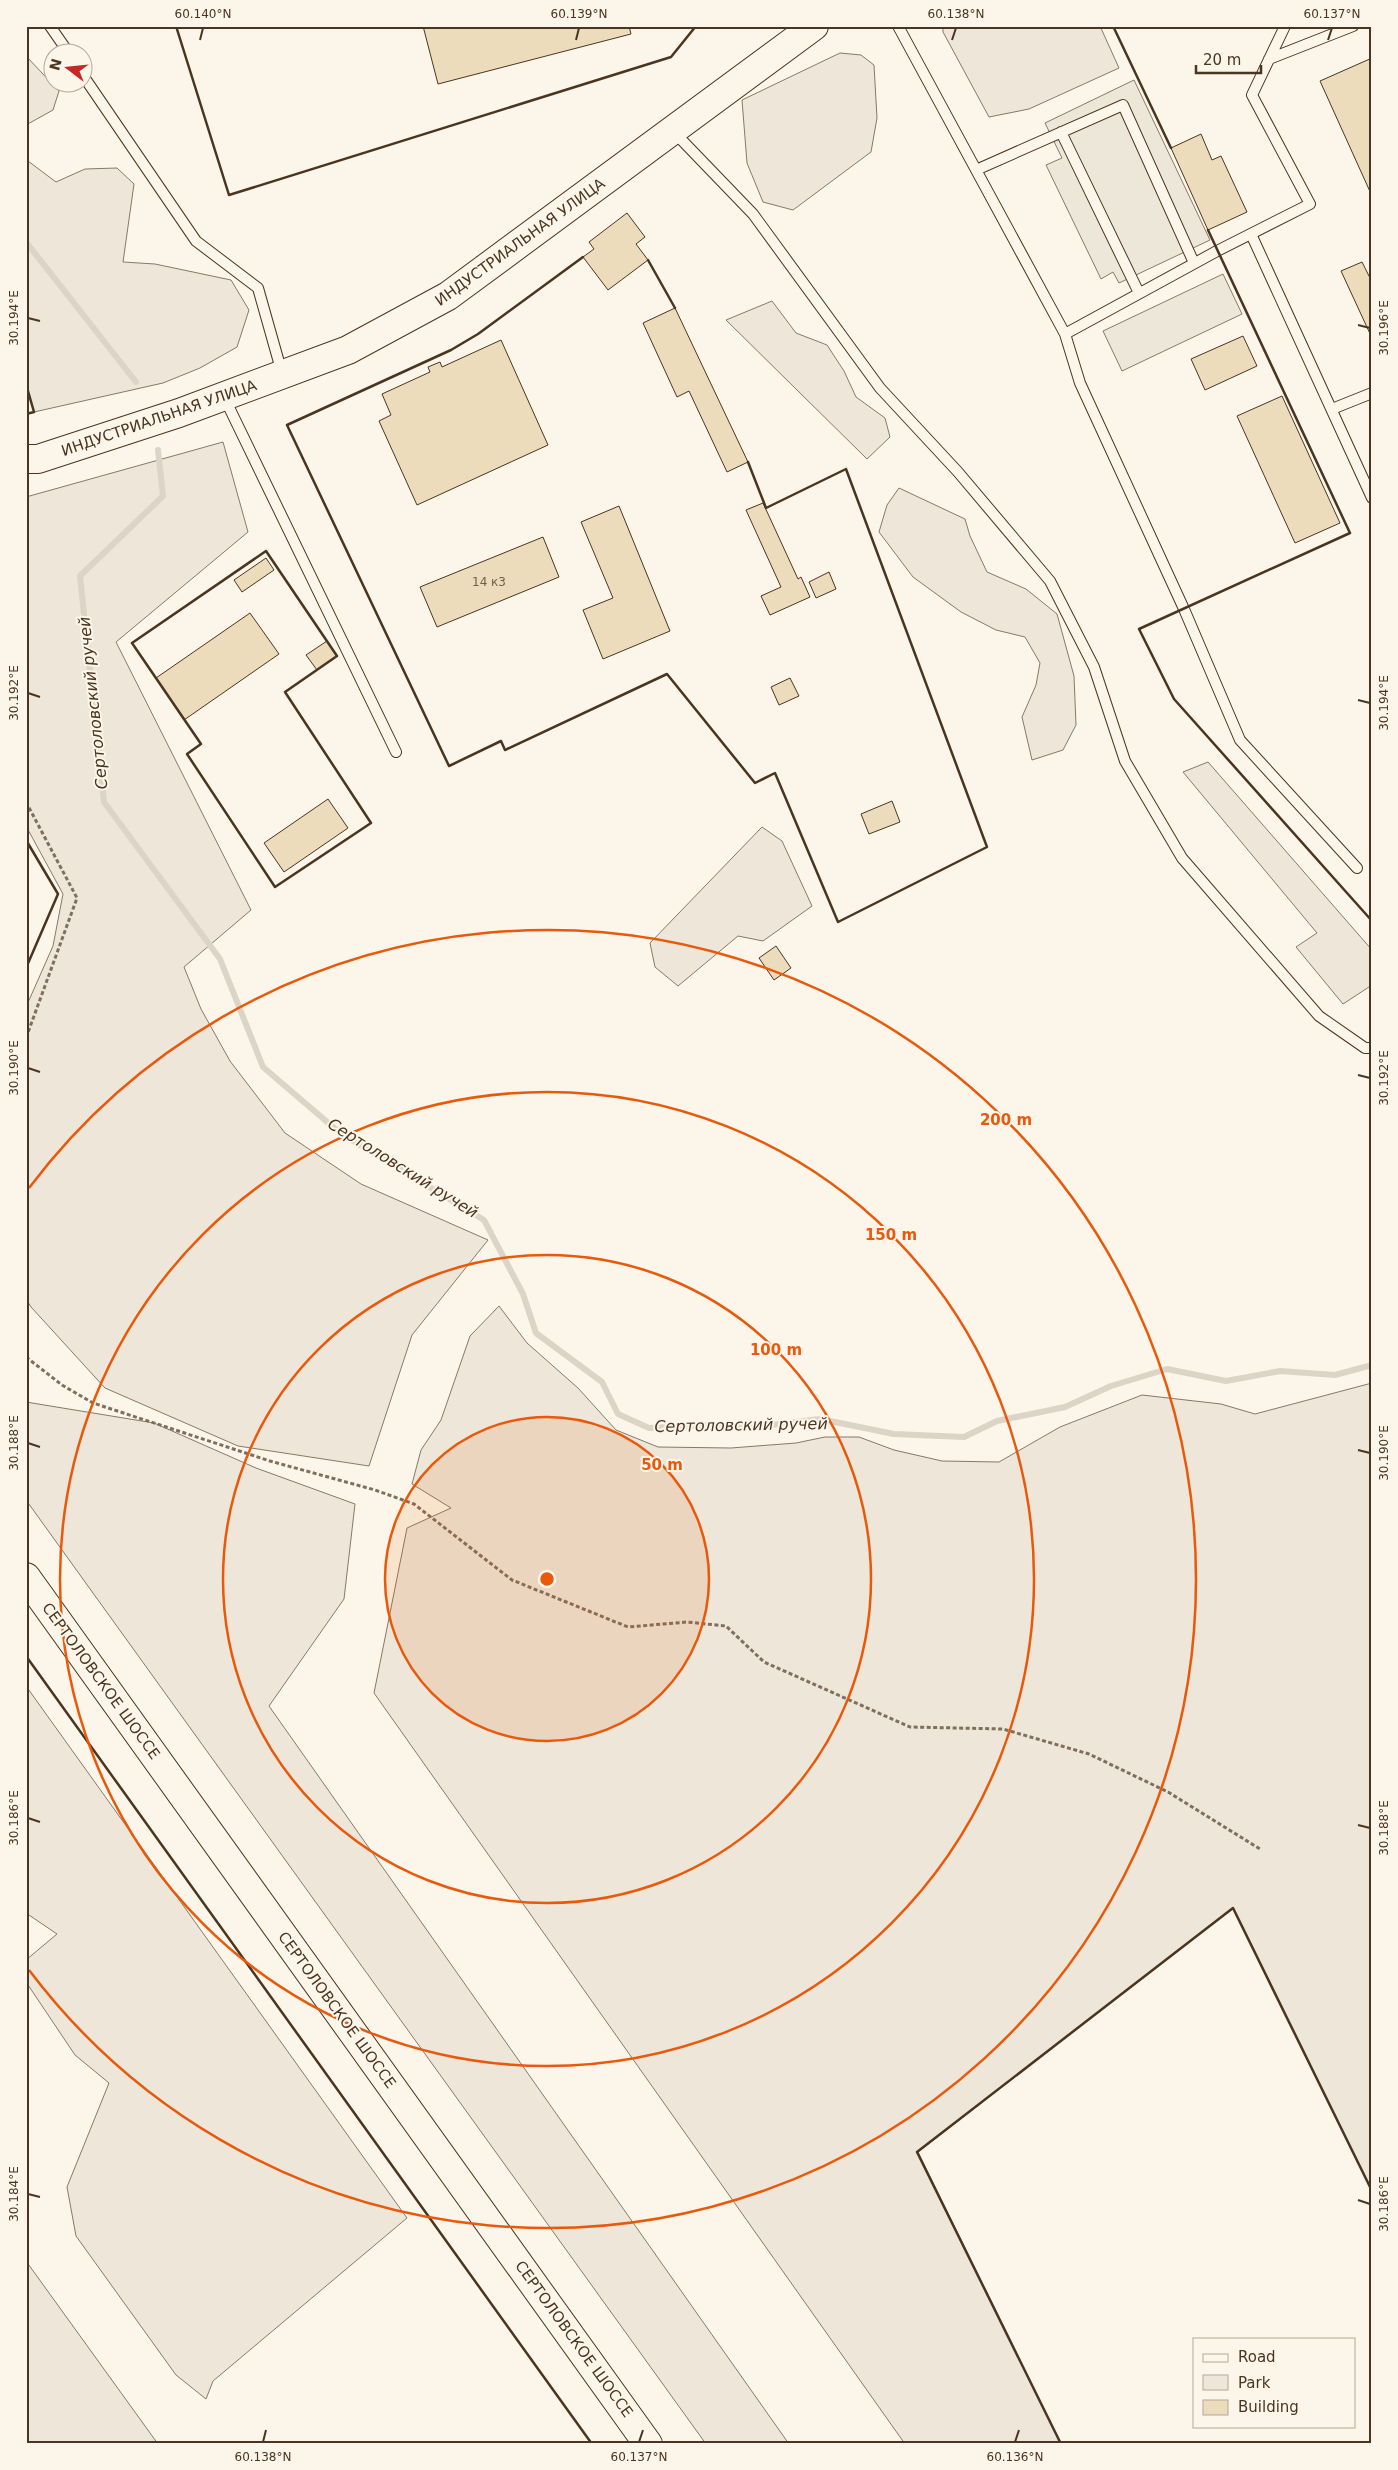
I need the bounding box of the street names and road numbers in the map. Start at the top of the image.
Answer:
street label: ИНДУСТРИАЛЬНАЯ УЛИЦА [432,174,609,310]
street label: ИНДУСТРИАЛЬНАЯ УЛИЦА [59,376,260,460]
street label: СЕРТОЛОВСКОЕ ШОССЕ [38,1599,164,1763]
street label: СЕРТОЛОВСКОЕ ШОССЕ [274,1928,400,2092]
street label: СЕРТОЛОВСКОЕ ШОССЕ [511,2257,637,2421]

